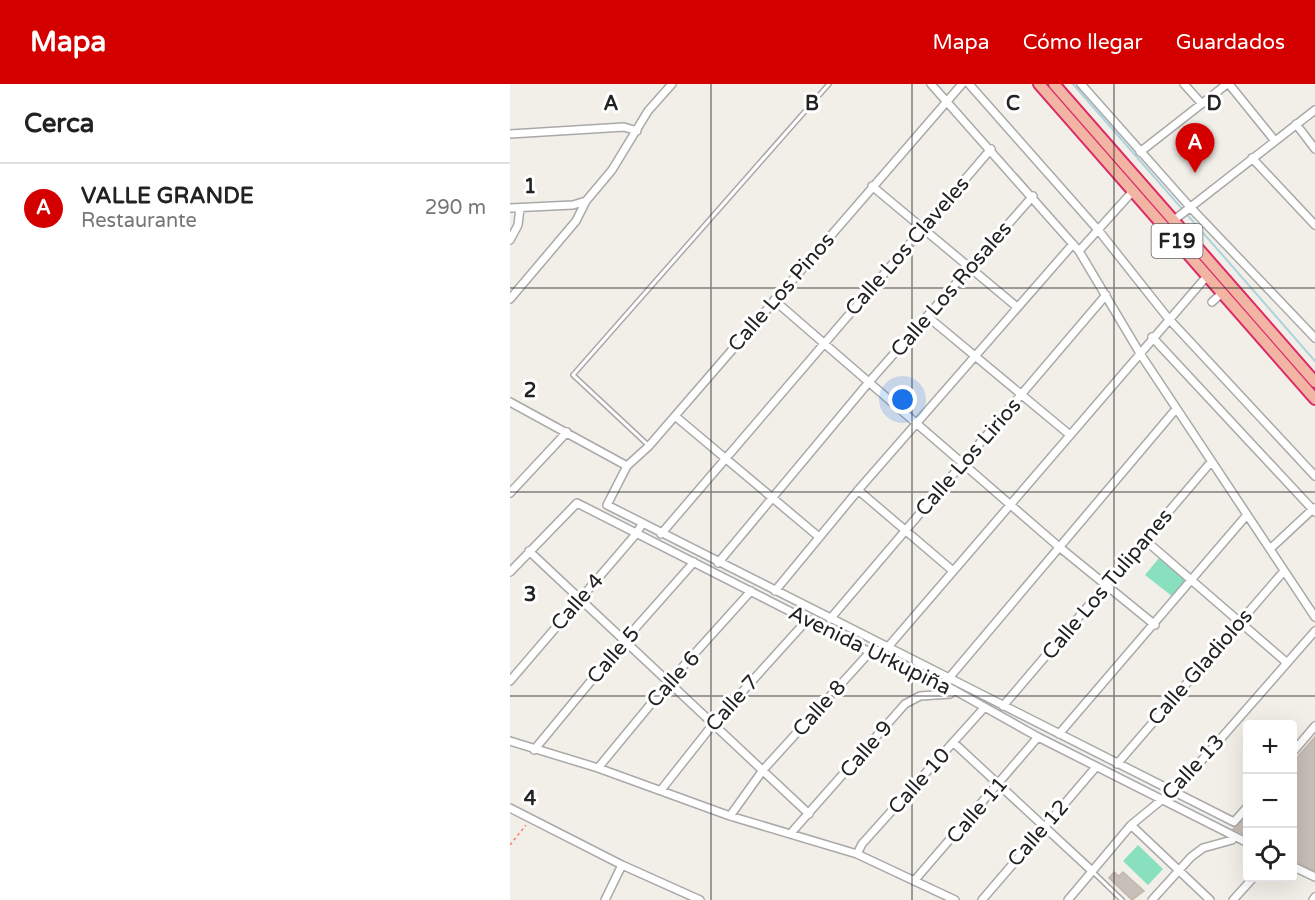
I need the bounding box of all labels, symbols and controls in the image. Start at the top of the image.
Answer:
text: Mapa [30,25,106,59]
text: Mapa [932,30,990,55]
text: Cómo llegar [1023,30,1143,55]
text: Guardados [1176,30,1285,55]
text: A [604,92,619,116]
text: B [805,92,819,116]
text: C [1006,92,1020,116]
text: D [1206,92,1222,116]
text: Cerca [24,108,94,139]
pin: A [1176,124,1214,173]
street label: Calle Los Claveles [840,172,975,321]
text: 1 [524,175,536,199]
text: VALLE GRANDE [81,183,254,209]
text: A [36,196,51,220]
text: 290 m [425,196,486,220]
text: Restaurante [81,209,197,233]
street label: Calle Los Rosales [886,216,1017,362]
road number: F19 [1152,224,1202,258]
street label: Calle Los Pinos [723,228,840,357]
text: 2 [524,379,536,403]
your location [888,385,917,414]
street label: Calle Los Lirios [910,393,1026,521]
street label: Calle Los Tulipanes [1037,504,1178,665]
street label: Calle 4 [546,569,609,636]
text: 3 [524,583,536,607]
street label: Avenida Urkupiña [785,600,955,701]
street label: Calle Gladiolos [1143,604,1258,731]
street label: Calle 5 [582,622,645,689]
street label: Calle 6 [642,646,705,713]
street label: Calle 7 [701,670,764,737]
street label: Calle 8 [788,675,851,742]
street label: Calle 9 [835,716,898,783]
map controls [1243,720,1297,882]
button: + [1243,720,1297,774]
street label: Calle 13 [1157,729,1230,805]
street label: Calle 10 [883,743,956,820]
street label: Calle 11 [942,772,1013,849]
button: − [1243,774,1297,828]
text: 4 [524,787,537,811]
street label: Calle 12 [1003,795,1074,872]
button: locate [1243,828,1297,882]

